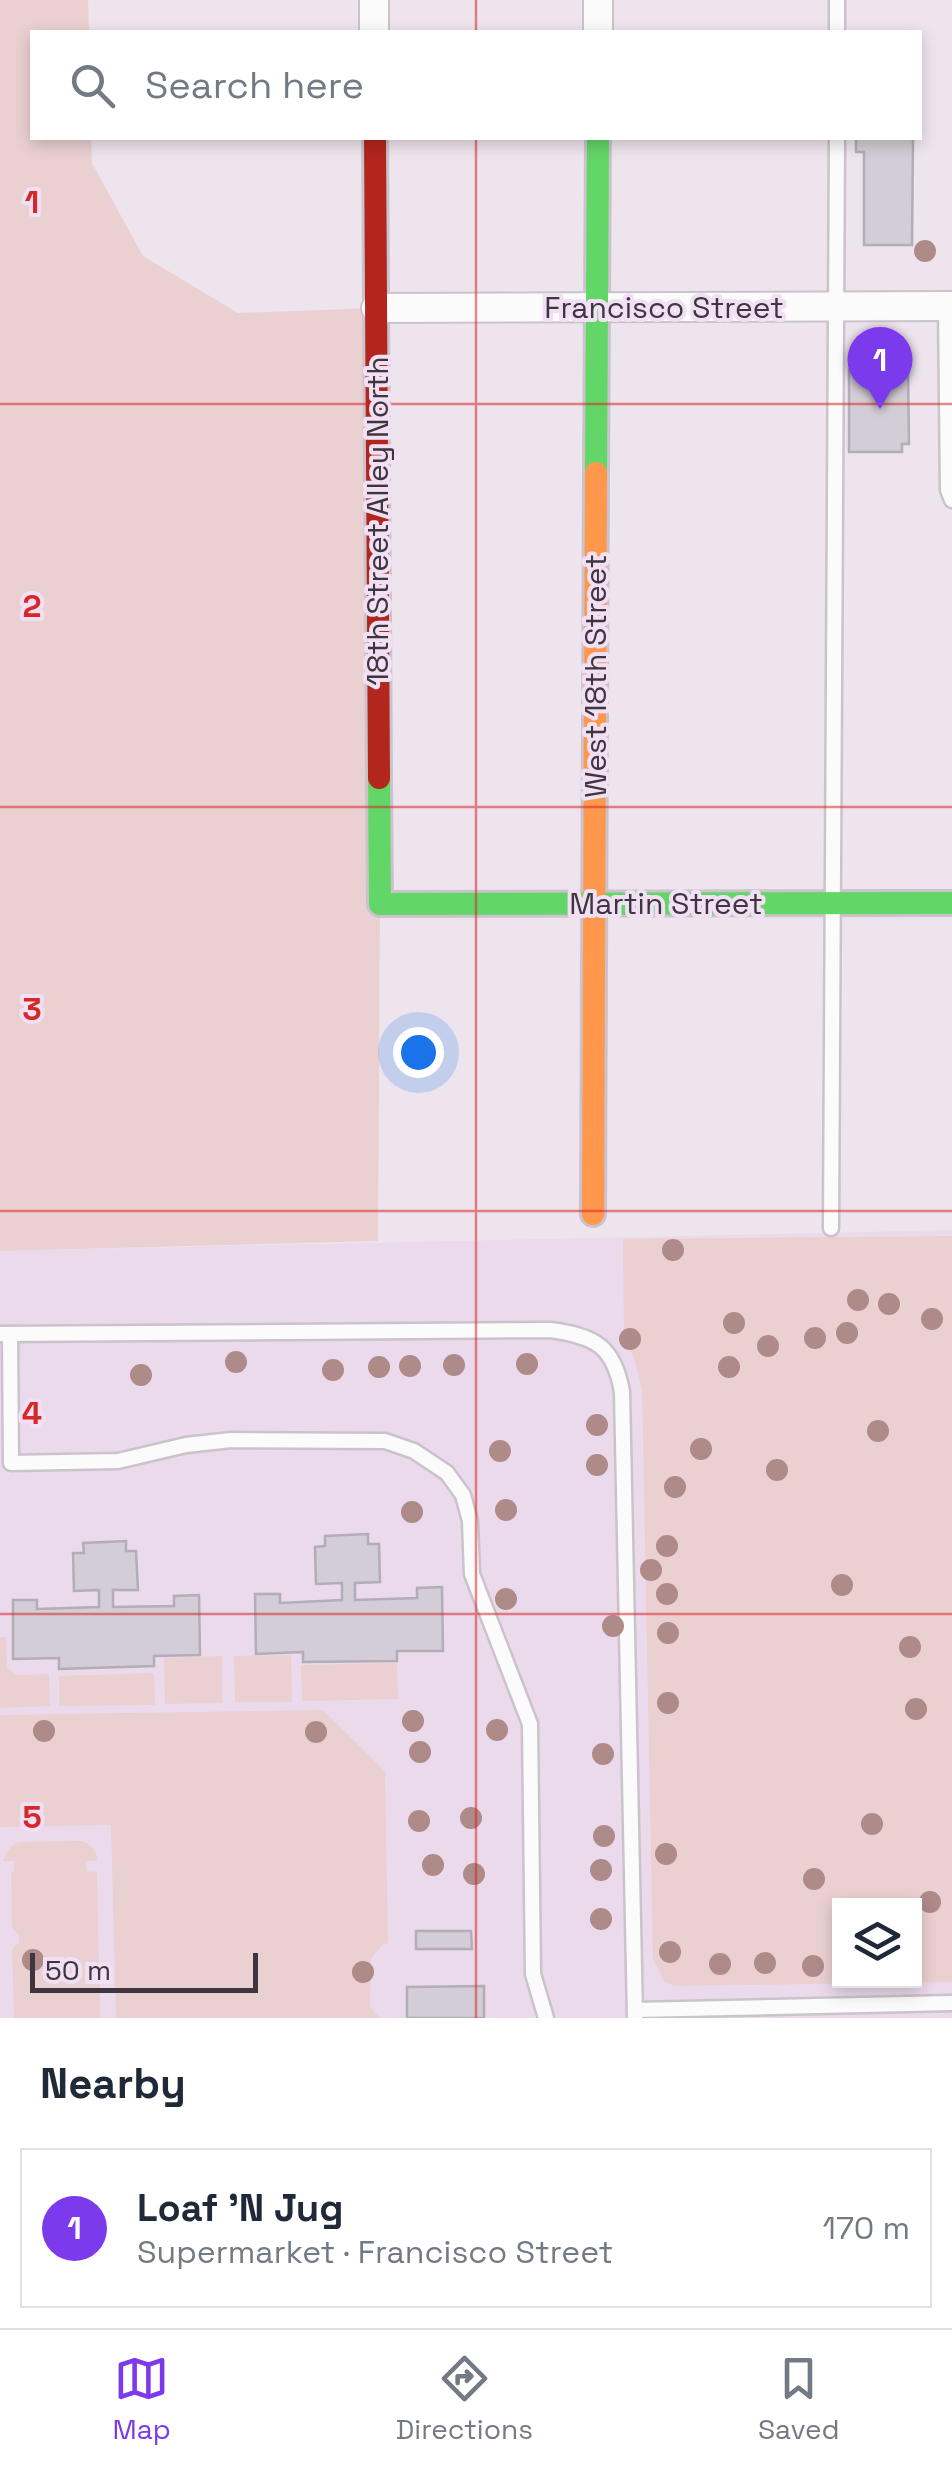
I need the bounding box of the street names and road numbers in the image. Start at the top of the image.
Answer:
street label: Francisco Street [544,288,784,327]
street label: 18th Street Alley North [358,356,397,686]
street label: West 18th Street [576,554,615,798]
street label: Martin Street [569,884,763,923]

